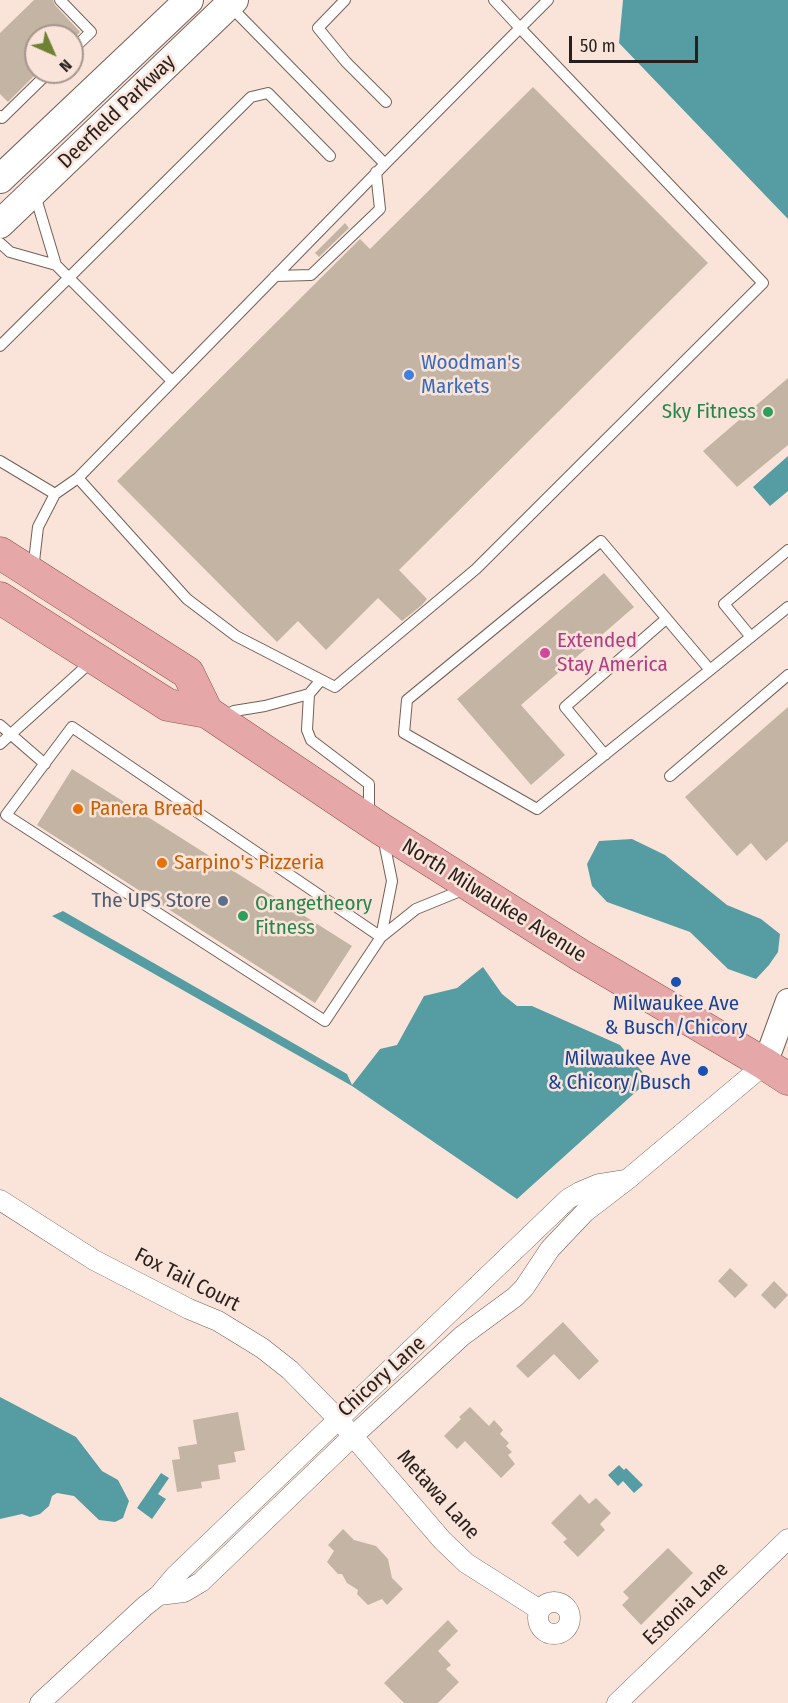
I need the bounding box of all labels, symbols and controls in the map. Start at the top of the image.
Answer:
north arrow [24,24,84,84]
scale bar [572,24,701,62]
text: 50 m [580,35,616,57]
street label: Deerfield Parkway [53,50,181,174]
text: N [56,56,76,76]
place label: Woodman's Markets [421,350,520,400]
marker: Woodman's Markets [402,368,416,382]
place label: Sky Fitness [662,399,756,425]
marker: Sky Fitness [761,405,775,419]
place label: Extended Stay America [557,628,668,678]
marker: Extended Stay America [538,646,552,660]
place label: Panera Bread [90,796,203,822]
marker: Panera Bread [71,802,85,816]
street label: North Milwaukee Avenue [397,834,591,968]
place label: Sarpino's Pizzeria [174,850,324,876]
marker: Sarpino's Pizzeria [155,856,169,870]
place label: The UPS Store [91,888,211,914]
place label: Orangetheory Fitness [255,891,372,941]
marker: The UPS Store [216,894,230,908]
marker: Orangetheory Fitness [236,909,250,923]
marker: Milwaukee Ave & Busch/Chicory [669,975,683,989]
place label: Milwaukee Ave & Busch/Chicory [605,991,747,1041]
place label: Milwaukee Ave & Chicory/Busch [548,1046,691,1096]
marker: Milwaukee Ave & Chicory/Busch [696,1064,710,1078]
street label: Fox Tail Court [130,1243,244,1317]
street label: Chicory Lane [333,1331,431,1423]
street label: Metawa Lane [391,1445,485,1545]
street label: Estonia Lane [638,1557,734,1651]

